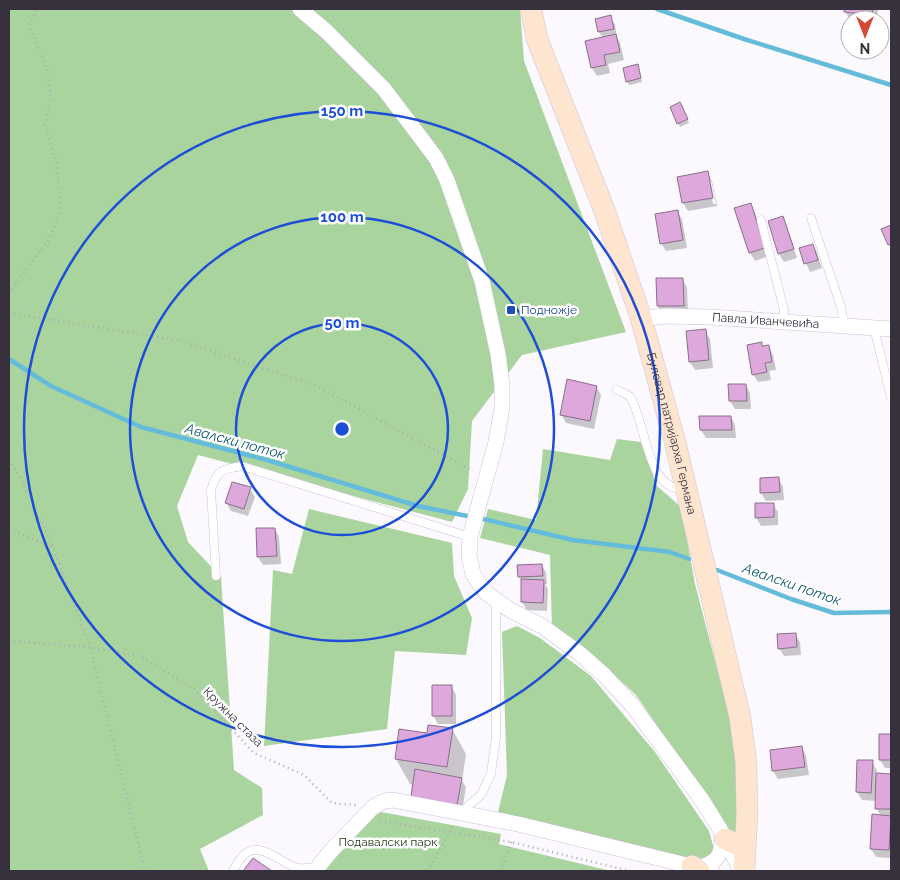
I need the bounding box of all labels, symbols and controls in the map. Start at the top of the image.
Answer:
north arrow [840,10,890,60]
text: N [860,40,870,56]
text: 150 m [321,102,363,120]
text: 100 m [320,208,364,226]
place label: Подножје [521,303,577,317]
marker: Подножје [505,304,517,316]
street label: Павла Иванчевића [712,310,820,331]
text: 50 m [324,314,360,332]
street label: Булевар патријарха Германа [644,351,699,516]
water label: Авалски поток [182,420,287,462]
centre of rings [333,420,351,438]
water label: Авалски поток [740,559,843,608]
street label: Кружна стаза [200,684,266,750]
park label: Подавалски парк [338,835,438,849]

